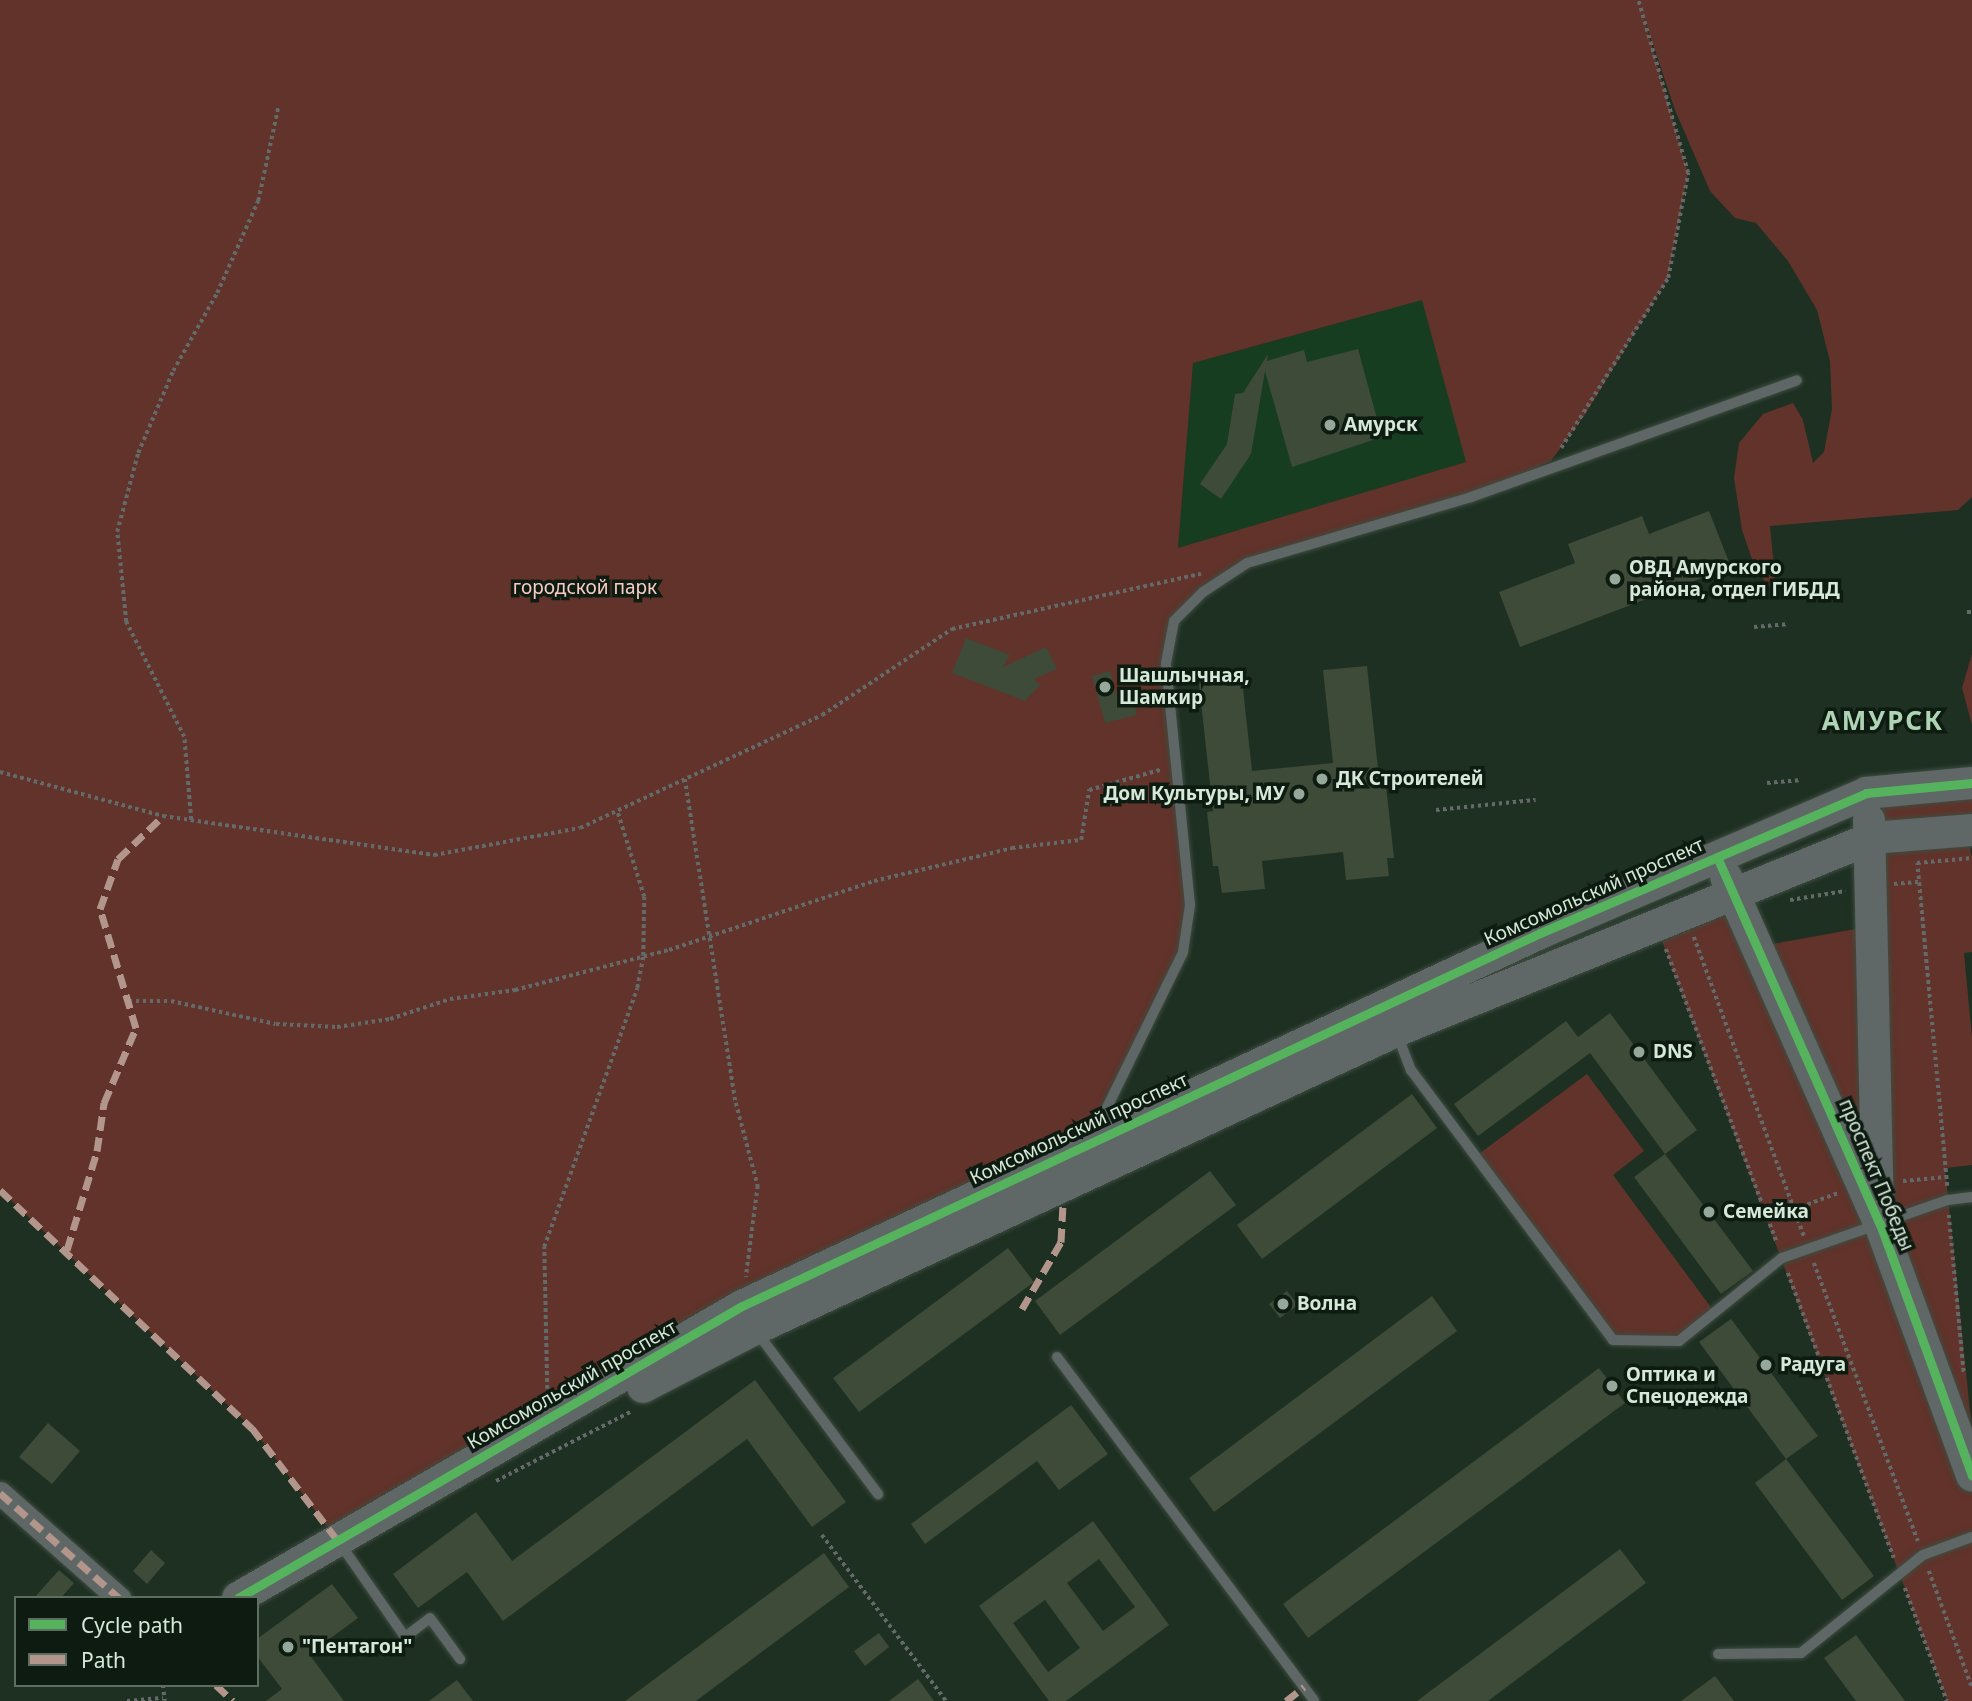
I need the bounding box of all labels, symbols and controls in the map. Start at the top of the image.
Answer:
place label: Амурск [1344,414,1418,436]
marker: Амурск [1322,417,1338,433]
place label: ОВД Амурского района, отдел ГИБДД [1629,557,1840,601]
marker: ОВД Амурского района, отдел ГИБДД [1607,571,1623,587]
park label: городской парк [513,577,657,599]
place label: Шашлычная, Шамкир [1119,665,1250,709]
marker: Шашлычная, Шамкир [1097,679,1113,695]
district label: АМУРСК [1823,705,1943,737]
place label: ДК Строителей [1336,768,1484,790]
marker: ДК Строителей [1314,771,1330,787]
place label: Дом Культуры, МУ [1104,783,1285,805]
marker: Дом Культуры, МУ [1291,786,1307,802]
street label: Комсомольский проспект [1481,833,1707,951]
place label: DNS [1653,1041,1693,1063]
marker: DNS [1631,1044,1647,1060]
street label: Комсомольский проспект [966,1068,1192,1190]
street label: проспект Победы [1834,1096,1918,1254]
place label: Семейка [1723,1201,1809,1223]
marker: Семейка [1701,1204,1717,1220]
place label: Волна [1297,1293,1357,1315]
marker: Волна [1275,1296,1291,1312]
street label: Комсомольский проспект [463,1316,681,1454]
place label: Радуга [1780,1354,1846,1376]
marker: Радуга [1758,1357,1774,1373]
place label: Оптика и Спецодежда [1626,1364,1748,1408]
marker: Оптика и Спецодежда [1604,1378,1620,1394]
legend [14,1596,259,1687]
text: Cycle path [81,1611,183,1639]
place label: "Пентагон" [302,1636,412,1658]
marker: "Пентагон" [280,1639,296,1655]
text: Path [81,1646,126,1674]

